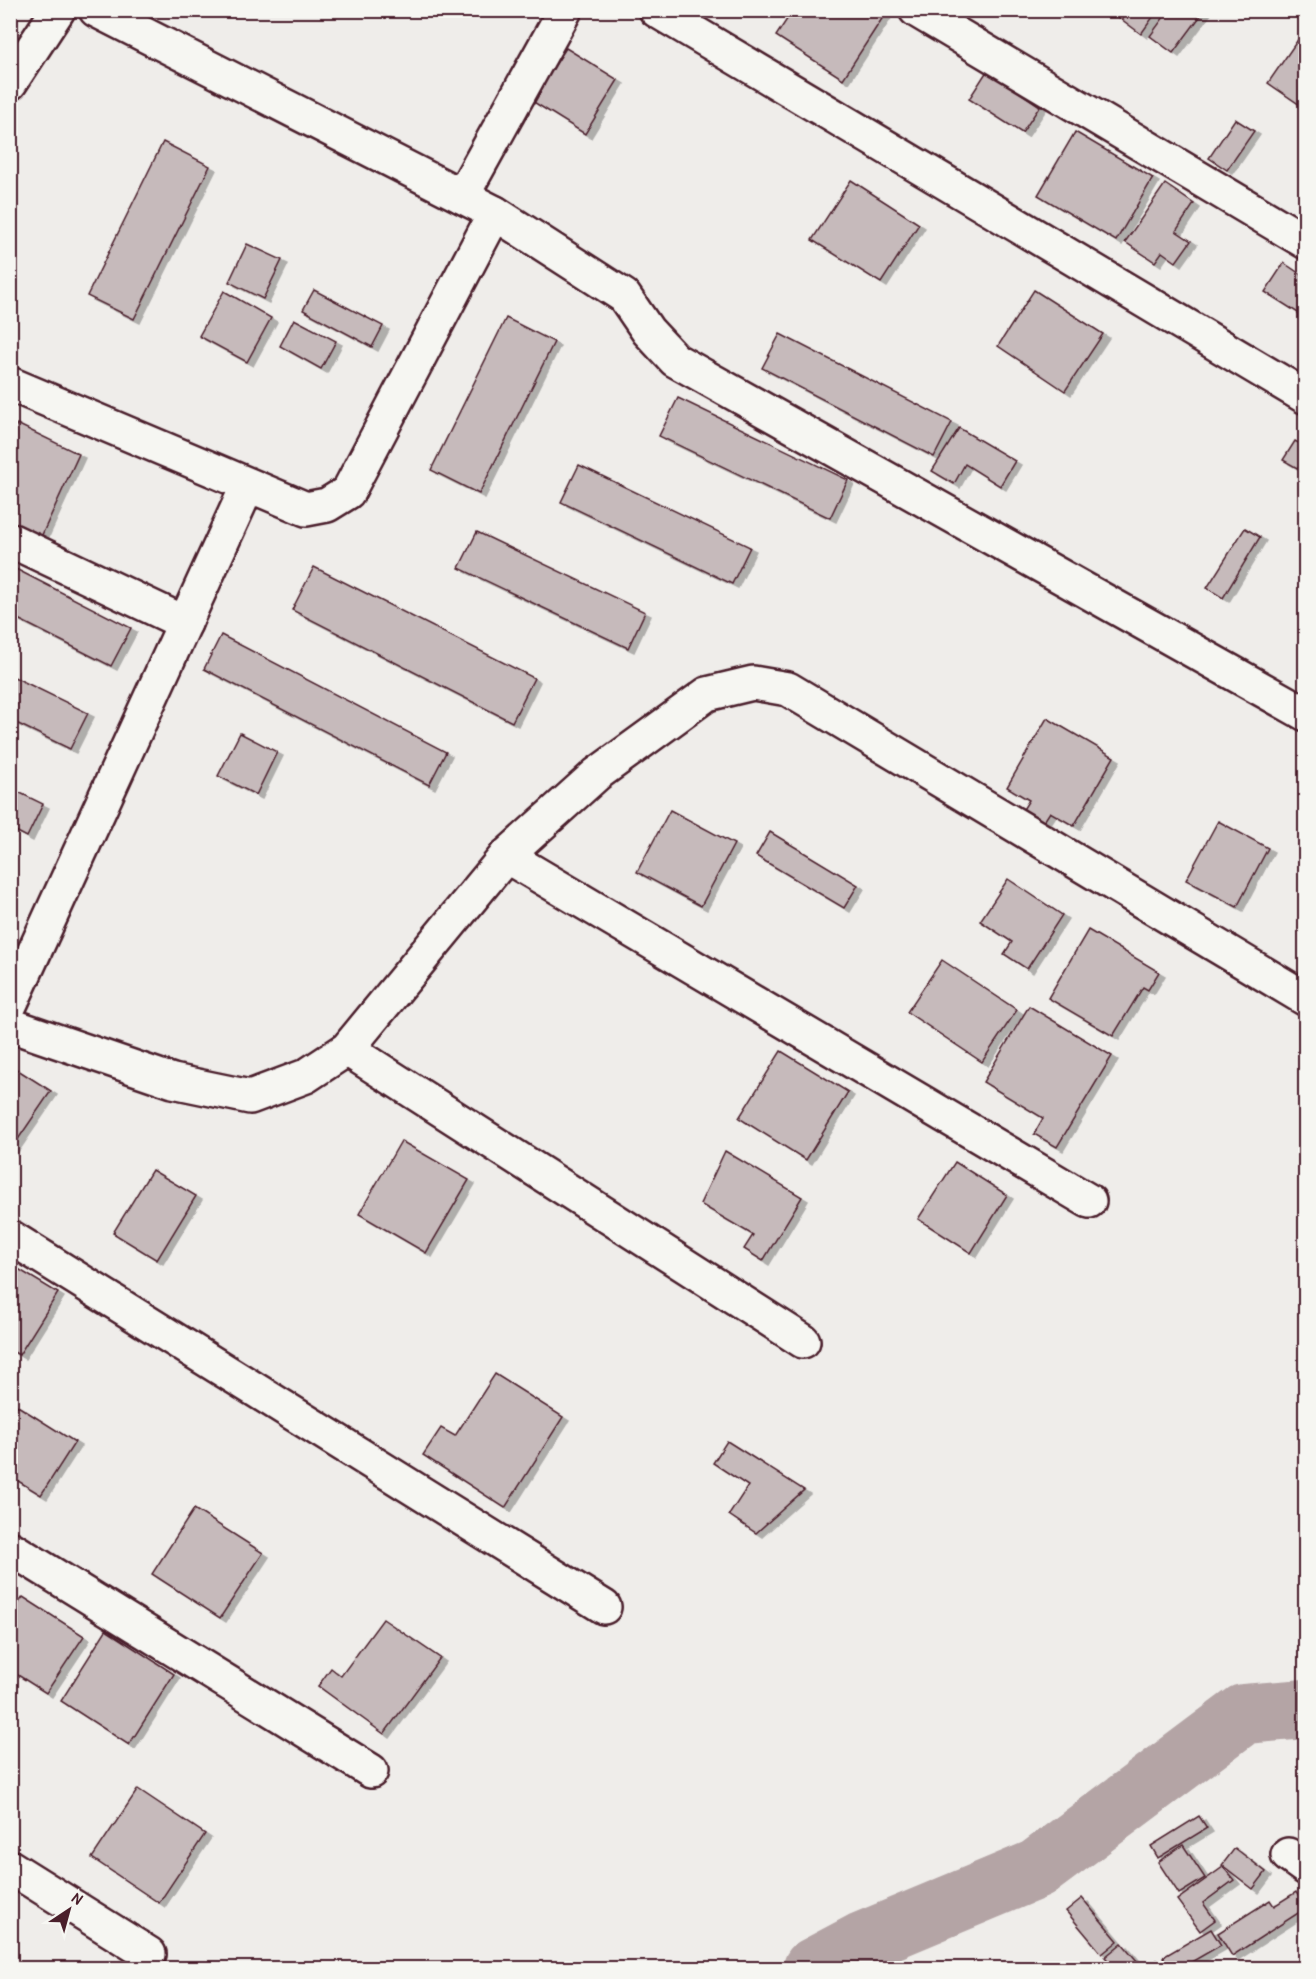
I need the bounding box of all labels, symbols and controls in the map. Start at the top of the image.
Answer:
north arrow [39,1880,99,1940]
text: N [68,1886,88,1910]

